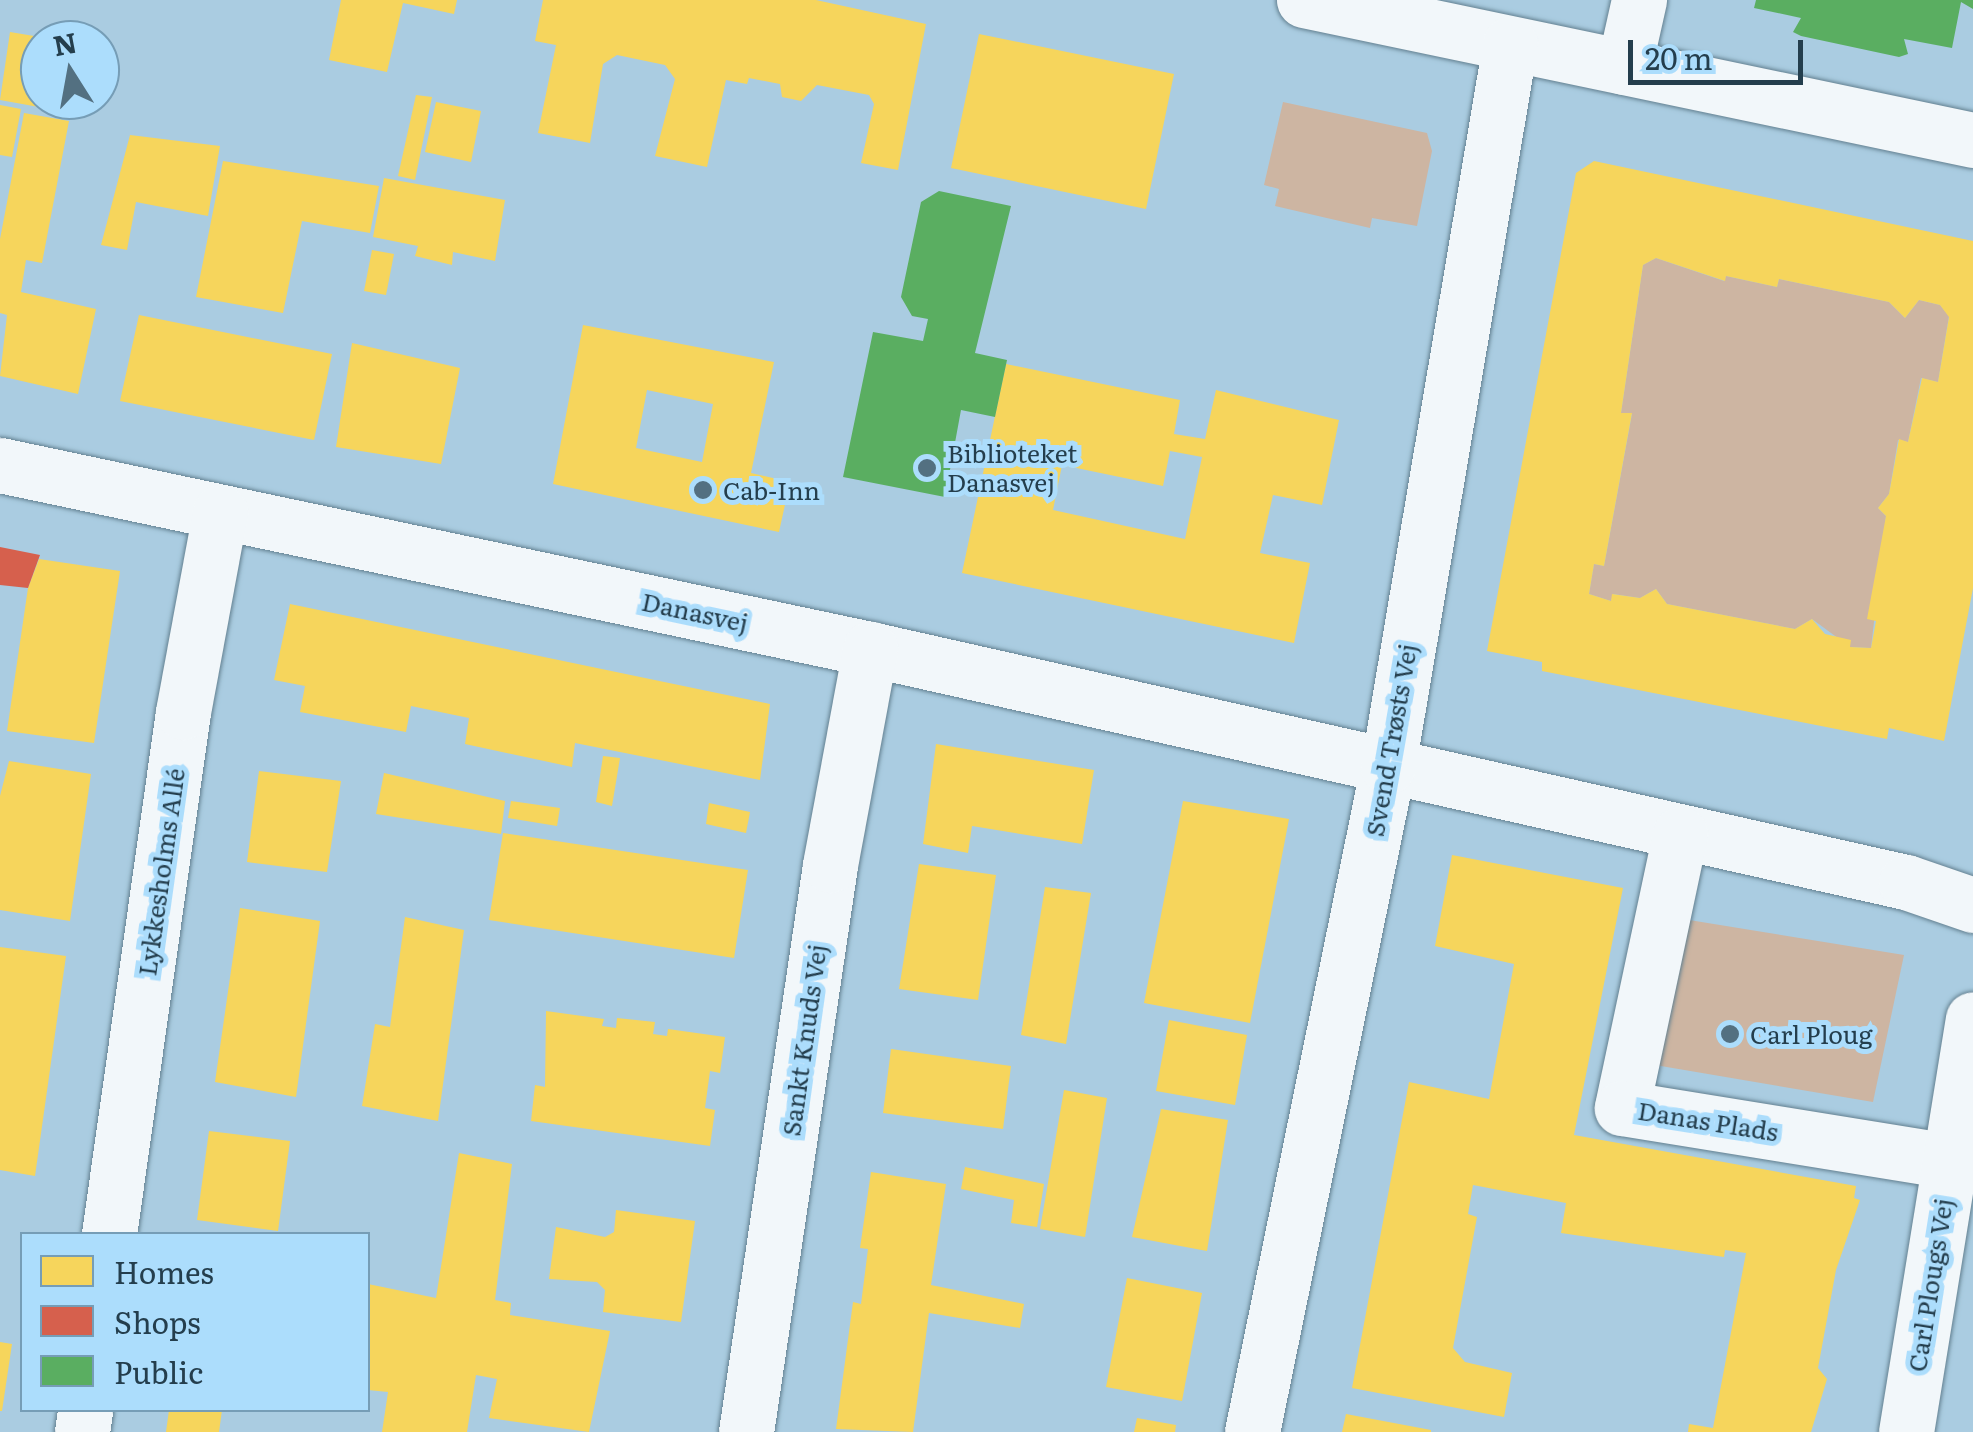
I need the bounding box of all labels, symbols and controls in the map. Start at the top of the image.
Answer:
north arrow [20,20,120,120]
text: N [49,20,80,65]
scale bar [1633,20,1808,82]
text: 20 m [1645,35,1713,79]
place label: Biblioteket Danasvej [947,439,1077,498]
marker: Biblioteket Danasvej [916,457,938,479]
place label: Cab-Inn [723,475,820,505]
marker: Cab-Inn [692,479,714,501]
street label: Danasvej [639,586,751,638]
street label: Svend Trøsts Vej [1359,641,1423,839]
street label: Lykkesholms Allé [132,766,190,978]
street label: Sankt Knuds Vej [776,942,832,1138]
place label: Carl Ploug [1750,1019,1873,1049]
marker: Carl Ploug [1719,1023,1741,1045]
street label: Danas Plads [1636,1095,1780,1147]
street label: Carl Plougs Vej [1901,1196,1959,1374]
legend [20,1232,370,1412]
text: Homes [114,1249,214,1293]
text: Shops [114,1299,201,1343]
text: Public [114,1349,203,1393]

